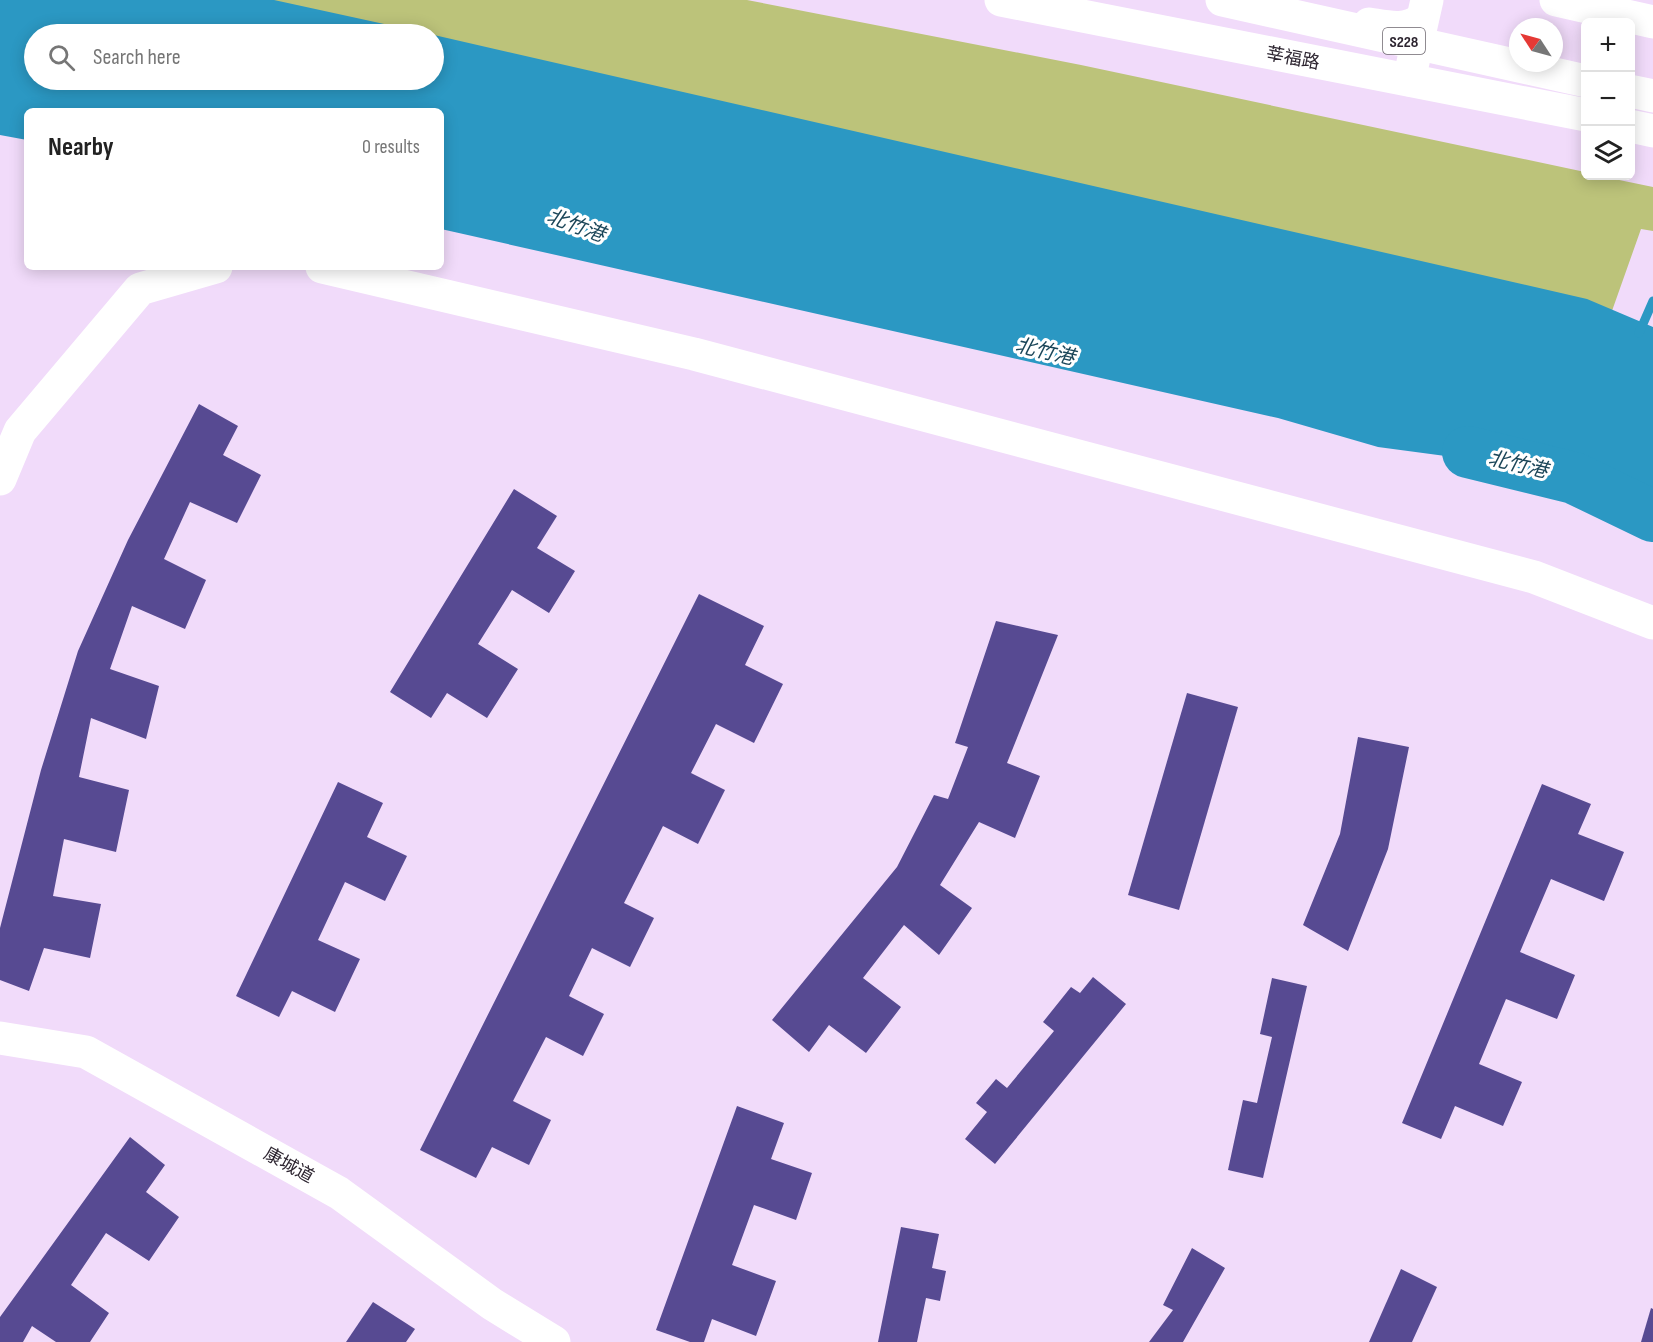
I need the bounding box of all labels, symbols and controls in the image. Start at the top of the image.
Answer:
north arrow [1509,18,1563,72]
map controls [1581,18,1635,180]
button: + [1581,18,1635,72]
search box [24,24,444,90]
road number: S228 [1383,28,1425,54]
icon: search [45,41,78,74]
street label: 莘福路 [1264,43,1321,74]
text: Search here [93,44,180,71]
button: − [1581,72,1635,126]
button: layers [1581,126,1635,180]
text: Nearby [48,132,114,163]
text: 0 results [362,135,420,159]
water label: 北竹港 [543,204,611,249]
water label: 北竹港 [1013,334,1080,371]
water label: 北竹港 [1486,447,1553,484]
street label: 康城道 [260,1143,317,1188]

